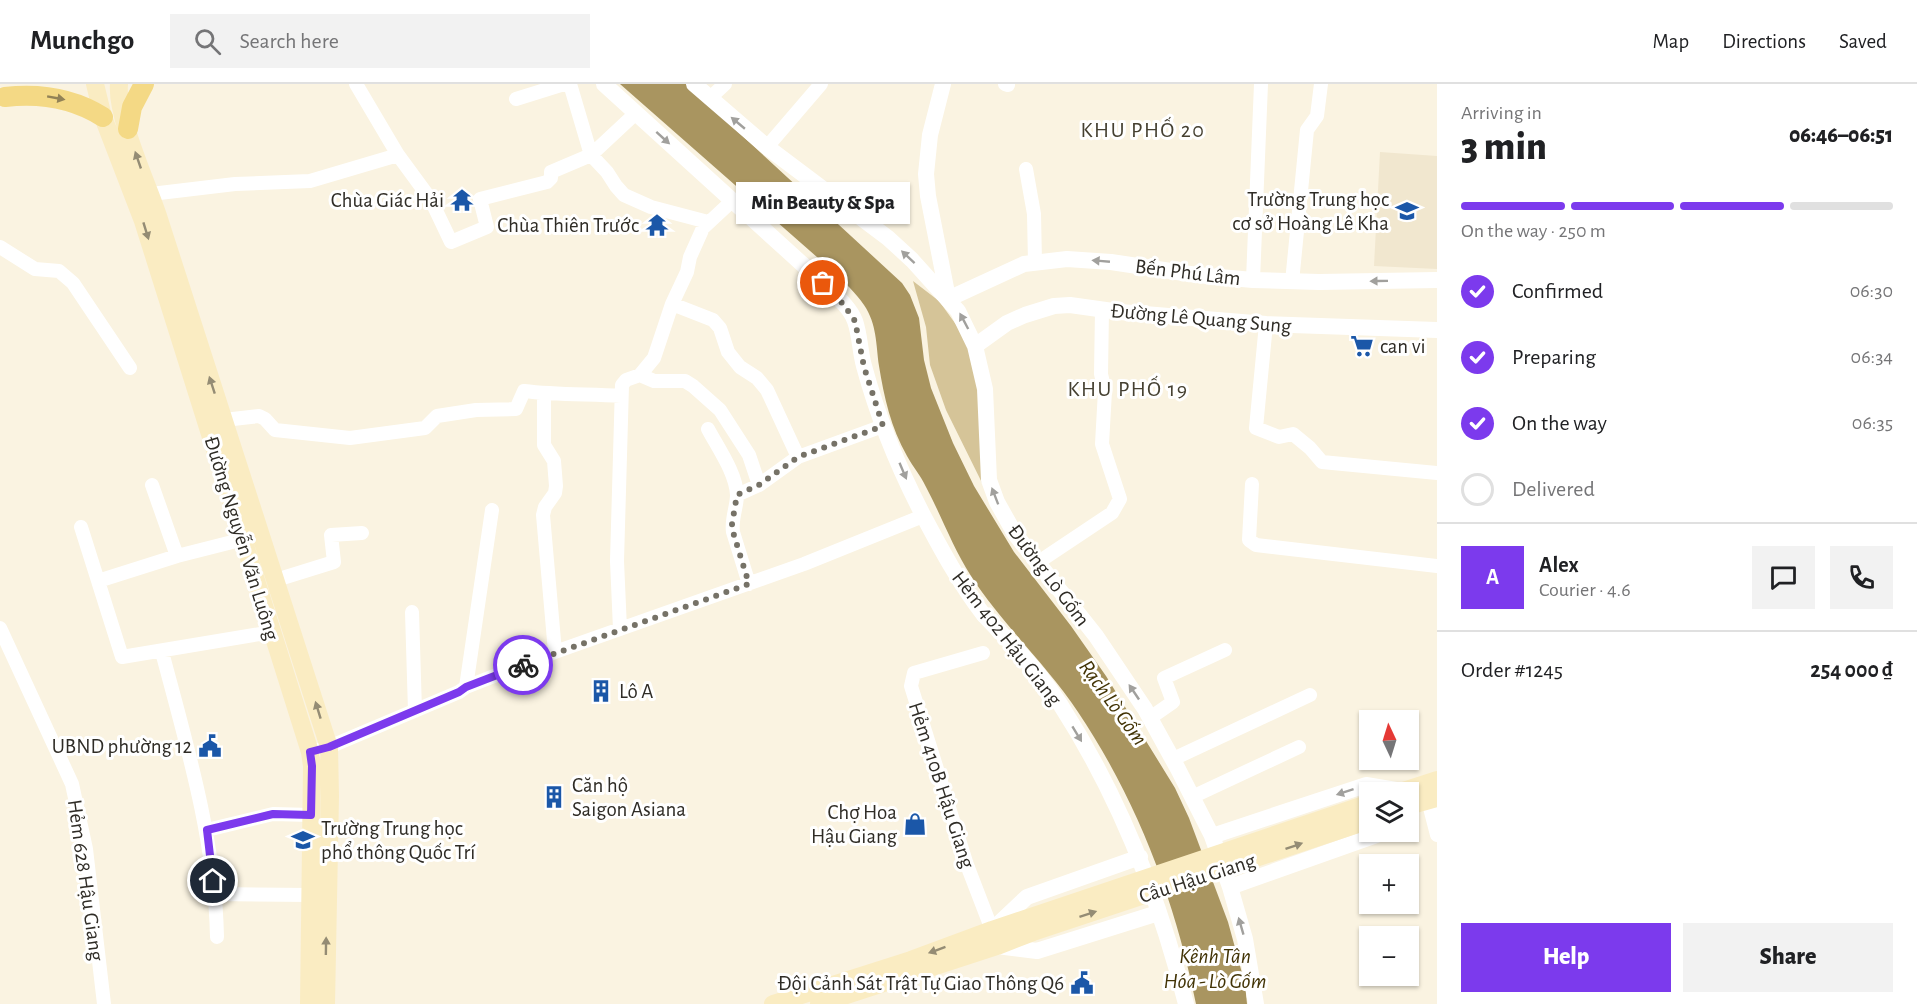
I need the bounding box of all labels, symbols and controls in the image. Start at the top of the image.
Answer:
search box [170,14,590,68]
icon: search [191,25,224,58]
text: Munchgo [30,27,134,55]
text: Search here [239,30,339,52]
text: Map [1653,31,1689,52]
text: Directions [1722,31,1806,52]
text: Saved [1839,31,1887,52]
one-way arrow [47,94,66,103]
text: Arriving in [1461,103,1542,123]
district label: KHU PHỐ 20 [1081,116,1205,141]
one-way arrow [731,117,746,130]
text: 06:46–06:51 [1789,124,1893,146]
text: 3 min [1461,128,1547,167]
one-way arrow [655,131,670,144]
one-way arrow [133,151,143,169]
callout: Min Beauty & Spa [736,181,910,223]
temple icon: Chùa Giác Hải [449,187,475,213]
place label: Trường Trung học cơ sở Hoàng Lê Kha [1232,189,1389,234]
place label: Chùa Giác Hải [331,190,444,211]
text: Min Beauty & Spa [751,193,895,213]
school or university icon: Trường Trung học cơ sở Hoàng Lê Kha [1394,198,1420,224]
temple icon: Chùa Thiên Trước [644,212,670,238]
place label: Chùa Thiên Trước [497,215,639,236]
text: On the way · 250 m [1461,221,1606,241]
one-way arrow [142,222,151,240]
one-way arrow [901,250,915,264]
one-way arrow [1091,256,1110,266]
street label: Bến Phú Lâm [1134,256,1242,289]
pin [797,257,848,308]
icon: bag [806,266,839,299]
icon: check [1461,275,1494,308]
one-way arrow [1369,276,1388,286]
text: Confirmed [1512,280,1603,302]
text: 06:30 [1850,281,1893,301]
street label: Đường Lê Quang Sung [1110,300,1293,337]
one-way arrow [959,313,969,330]
supermarket icon: can vi [1349,333,1375,359]
place label: can vi [1380,336,1426,357]
icon: check [1461,341,1494,374]
text: Preparing [1512,346,1596,368]
text: 06:34 [1851,347,1893,367]
district label: KHU PHỐ 19 [1067,375,1189,400]
one-way arrow [207,376,217,394]
icon: check [1461,407,1494,440]
text: On the way [1512,412,1607,434]
text: 06:35 [1852,413,1893,433]
street label: Đường Nguyễn Văn Luông [200,433,284,643]
one-way arrow [899,462,908,480]
text: Delivered [1512,478,1595,500]
one-way arrow [990,487,1000,505]
street label: Đường Lò Gốm [1004,520,1094,630]
button: chat [1752,546,1815,609]
button: phone [1830,546,1893,609]
text: Alex [1539,554,1579,576]
text: A [1486,566,1499,588]
street label: Hẻm 402 Hậu Giang [948,567,1066,710]
text: Courier · 4.6 [1539,580,1631,600]
courier [493,635,553,695]
icon: bike [507,649,540,682]
water label: Rạch Lò Gốm [1075,656,1151,749]
text: Order #1245 [1461,659,1563,681]
text: 254 000 ₫ [1810,659,1893,681]
building icon: Lô A [588,678,614,704]
place label: Lô A [619,681,653,702]
one-way arrow [1129,684,1140,700]
street label: Hẻm 410B Hậu Giang [905,700,978,871]
one-way arrow [312,701,322,719]
north arrow [1359,710,1419,770]
map controls [1359,710,1419,986]
one-way arrow [1072,726,1083,742]
public building icon: UBND phường 12 [197,733,223,759]
place label: UBND phường 12 [52,736,192,757]
place label: Căn hộ Saigon Asiana [572,775,686,820]
button: layers [1359,782,1419,842]
building icon: Căn hộ Saigon Asiana [541,784,567,810]
one-way arrow [1336,787,1354,797]
street label: Hẻm 628 Hậu Giang [64,798,107,963]
place label: Chợ Hoa Hậu Giang [811,802,898,847]
shop icon: Chợ Hoa Hậu Giang [902,811,928,837]
place label: Trường Trung học phổ thông Quốc Trí [321,818,476,863]
school or university icon: Trường Trung học phổ thông Quốc Trí [290,827,316,853]
one-way arrow [1285,841,1303,851]
street label: Cầu Hậu Giang [1136,850,1259,907]
button: + [1359,854,1419,914]
pin [187,855,238,906]
icon: home [196,864,229,897]
one-way arrow [1079,909,1097,918]
one-way arrow [1236,917,1245,935]
button: Help [1461,923,1671,992]
button: Share [1683,923,1893,992]
button: − [1359,926,1419,986]
one-way arrow [322,936,331,955]
water label: Kênh Tân Hóa - Lò Gốm [1164,945,1266,992]
one-way arrow [928,946,946,956]
public building icon: Đội Cảnh Sát Trật Tự Giao Thông Q6 [1069,970,1095,996]
place label: Đội Cảnh Sát Trật Tự Giao Thông Q6 [778,973,1064,994]

